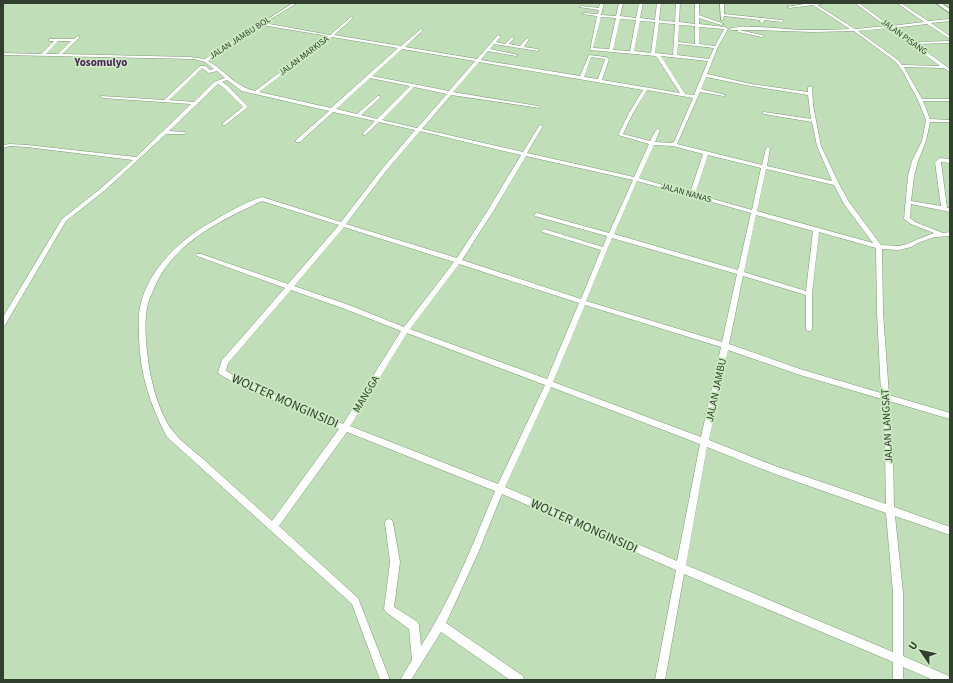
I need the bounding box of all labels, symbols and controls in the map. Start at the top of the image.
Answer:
street label: JALAN JAMBU BOL [207,13,274,63]
street label: JALAN PISANG [878,16,930,58]
street label: JALAN MARKISA [276,33,332,79]
district label: Yosomulyo [74,55,127,70]
street label: JALAN NANAS [659,180,713,207]
street label: JALAN JAMBU [702,357,730,423]
street label: WOLTER MONGINSIDI [229,369,341,433]
street label: MANGGA [349,373,383,415]
street label: JALAN LANGSAT [878,388,896,463]
street label: WOLTER MONGINSIDI [528,494,640,558]
north arrow [901,631,941,671]
text: U [905,638,921,653]

